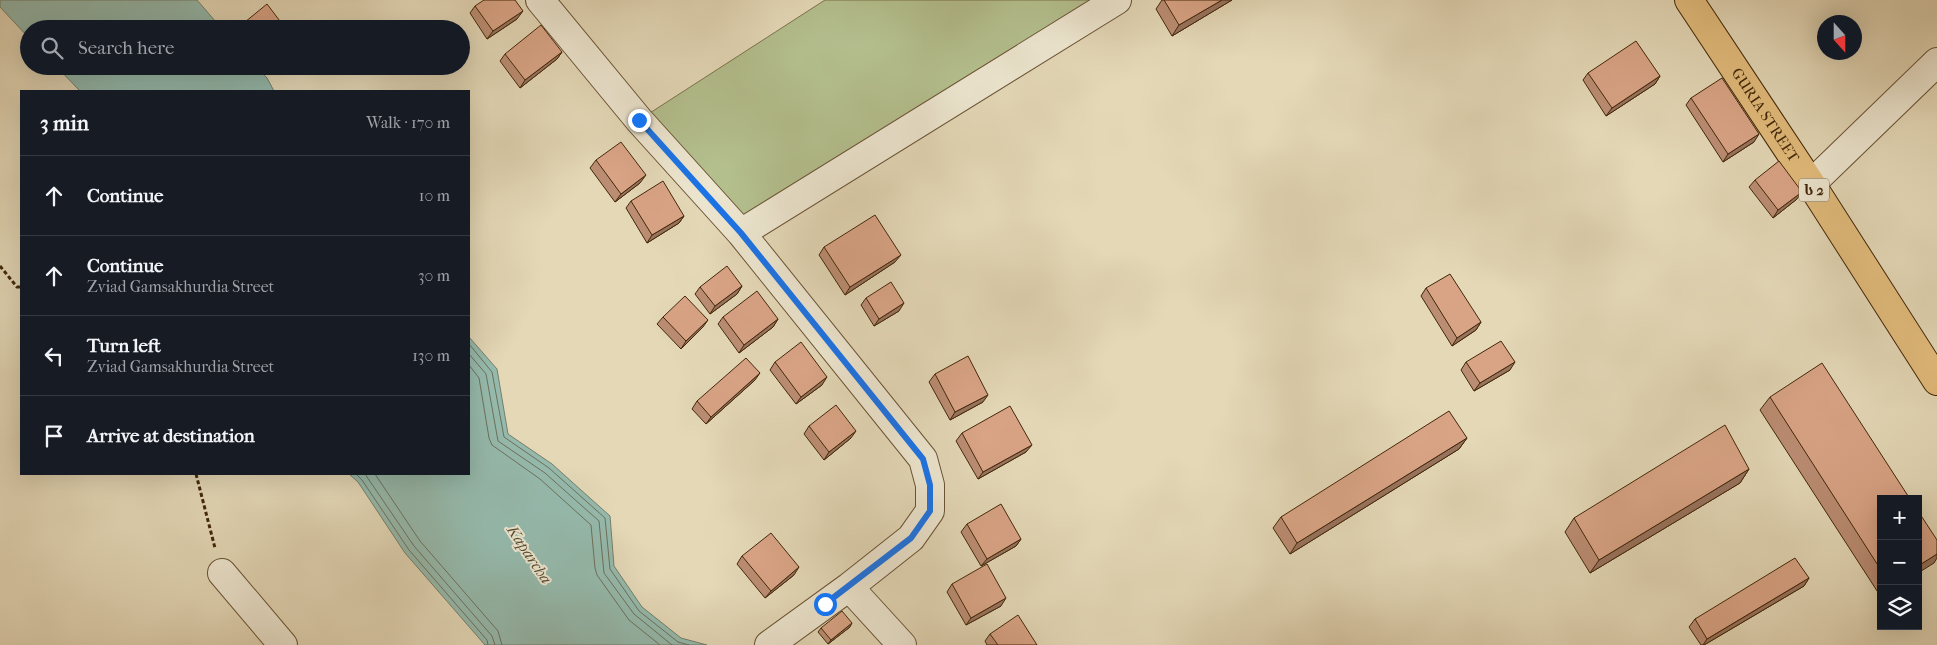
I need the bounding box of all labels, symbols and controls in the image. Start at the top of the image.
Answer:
north arrow [1817,15,1862,60]
search box [20,20,470,75]
icon: search [38,34,66,62]
text: Search here [78,37,174,59]
street label: GURIA STREET [1728,65,1803,166]
route end [628,109,651,132]
text: 3 min [40,111,89,135]
text: Walk · 170 m [366,113,450,132]
road number: ს 2 [1799,178,1829,202]
icon: ahead [40,182,68,210]
text: Continue [87,185,163,207]
text: 10 m [419,186,450,205]
text: Continue [87,255,163,277]
icon: ahead [40,262,68,290]
text: 30 m [418,266,450,285]
text: Zviad Gamsakhurdia Street [87,277,274,296]
text: Turn left [87,335,161,357]
icon: left [40,342,68,370]
text: 130 m [412,346,450,365]
text: Zviad Gamsakhurdia Street [87,357,274,376]
icon: arrive [40,422,68,450]
text: Arrive at destination [87,425,255,447]
map controls [1877,495,1922,630]
button: + [1877,495,1922,540]
water label: Kaparcha [503,521,556,587]
button: − [1877,540,1922,585]
button: layers [1877,585,1922,630]
route start [814,593,837,616]

